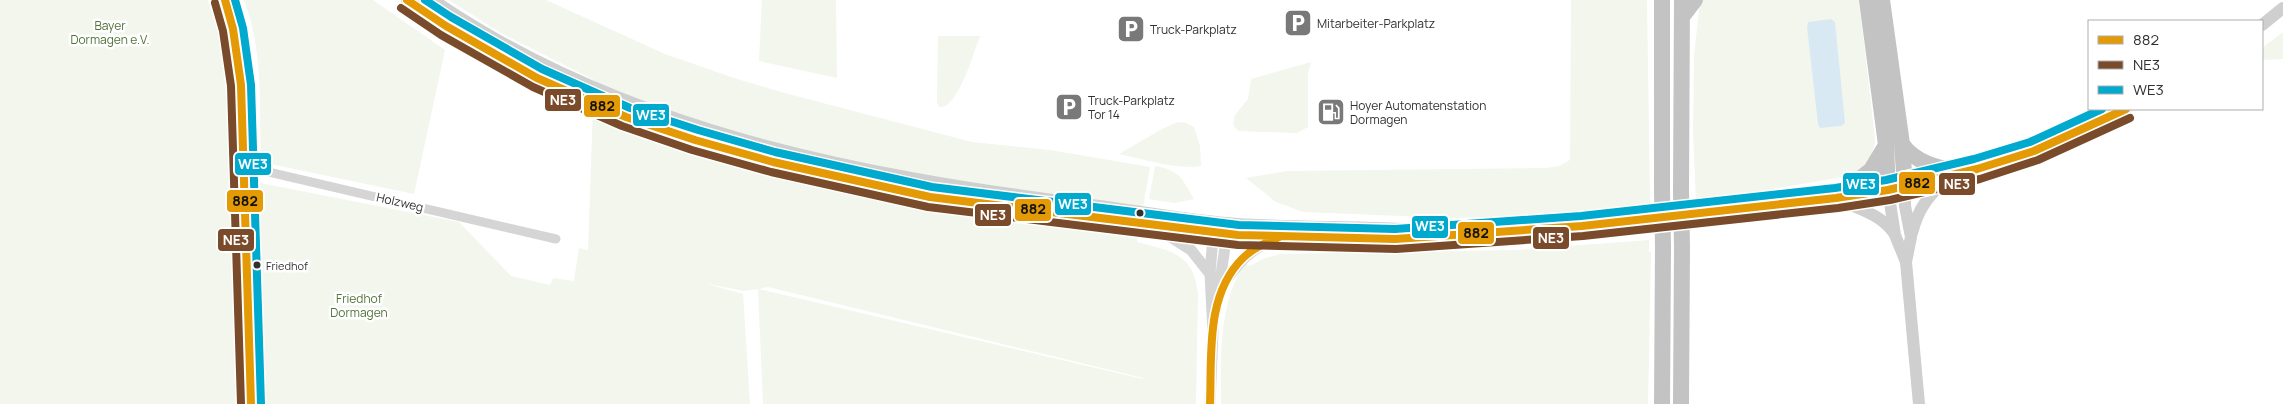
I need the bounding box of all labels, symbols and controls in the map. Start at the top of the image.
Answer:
parking icon: Mitarbeiter-Parkplatz [1283,8,1313,38]
parking icon: Truck-Parkplatz [1116,14,1146,44]
place label: Mitarbeiter-Parkplatz [1317,15,1435,32]
park label: Bayer Dormagen e.V. [70,17,150,48]
legend [2088,20,2263,110]
place label: Truck-Parkplatz [1150,21,1237,38]
text: 882 [2133,29,2159,50]
text: NE3 [2133,54,2160,75]
text: WE3 [2133,79,2164,100]
line badge: NE3 [544,88,582,112]
text: NE3 [550,90,576,109]
parking icon: Truck-Parkplatz Tor 14 [1054,92,1084,122]
place label: Truck-Parkplatz Tor 14 [1088,92,1175,123]
line badge: 882 [583,94,621,118]
text: 882 [589,96,615,115]
fuel station icon: Hoyer Automatenstation Dormagen [1316,97,1346,127]
place label: Hoyer Automatenstation Dormagen [1350,97,1486,128]
line badge: WE3 [632,103,670,127]
text: WE3 [636,105,666,124]
line badge: WE3 [234,152,272,176]
text: WE3 [238,154,268,173]
line badge: 882 [1898,171,1936,195]
line badge: WE3 [1842,172,1880,196]
line badge: NE3 [1938,172,1976,196]
text: 882 [1904,173,1930,192]
text: WE3 [1846,174,1876,193]
text: NE3 [1944,174,1970,193]
street label: Holzweg [375,188,425,216]
line badge: 882 [226,189,264,213]
text: 882 [232,191,258,210]
line badge: WE3 [1054,192,1092,216]
text: WE3 [1058,194,1088,213]
line badge: 882 [1014,198,1052,222]
text: 882 [1020,199,1046,218]
line badge: NE3 [974,203,1012,227]
text: NE3 [980,205,1006,224]
unlabelled marker [1135,208,1145,218]
line badge: WE3 [1411,215,1449,239]
text: WE3 [1415,216,1445,235]
line badge: 882 [1457,221,1495,245]
text: 882 [1463,223,1489,242]
line badge: NE3 [1532,226,1570,250]
line badge: NE3 [217,228,255,252]
text: NE3 [1538,228,1564,247]
text: NE3 [223,230,249,249]
place label: Friedhof [266,258,308,273]
marker: Friedhof [252,260,262,270]
park label: Friedhof Dormagen [330,290,388,321]

